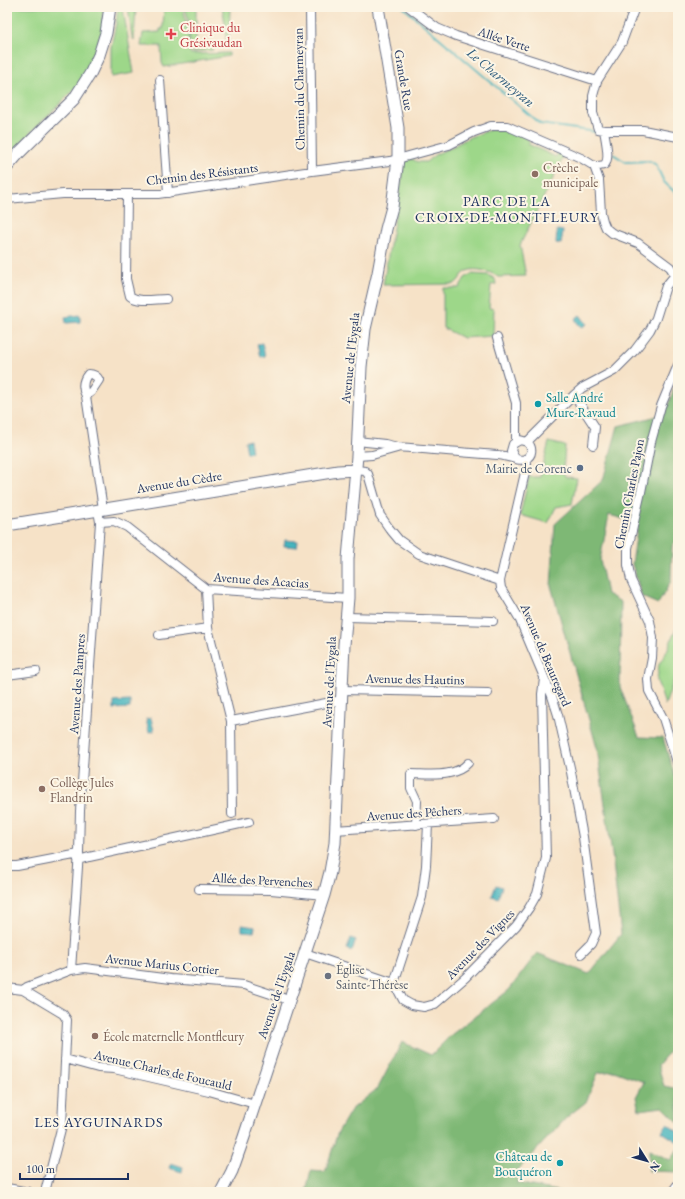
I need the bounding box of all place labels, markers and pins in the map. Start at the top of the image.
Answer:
place label: Clinique du Grésivaudan [180,19,243,51]
marker: Clinique du Grésivaudan [165,28,177,40]
place label: Crèche municipale [543,159,598,191]
marker: Crèche municipale [530,169,540,179]
place label: Salle André Mure-Ravaud [546,389,616,421]
marker: Salle André Mure-Ravaud [533,399,543,409]
place label: Mairie de Corenc [485,460,572,477]
marker: Mairie de Corenc [575,463,585,473]
place label: Collège Jules Flandrin [50,774,114,806]
marker: Collège Jules Flandrin [37,784,47,794]
place label: Église Sainte-Thérèse [336,961,408,993]
marker: Église Sainte-Thérèse [323,971,333,981]
place label: École maternelle Montfleury [103,1028,244,1045]
marker: École maternelle Montfleury [90,1031,100,1041]
place label: Château de Bouquéron [495,1148,552,1180]
marker: Château de Bouquéron [555,1158,565,1168]

